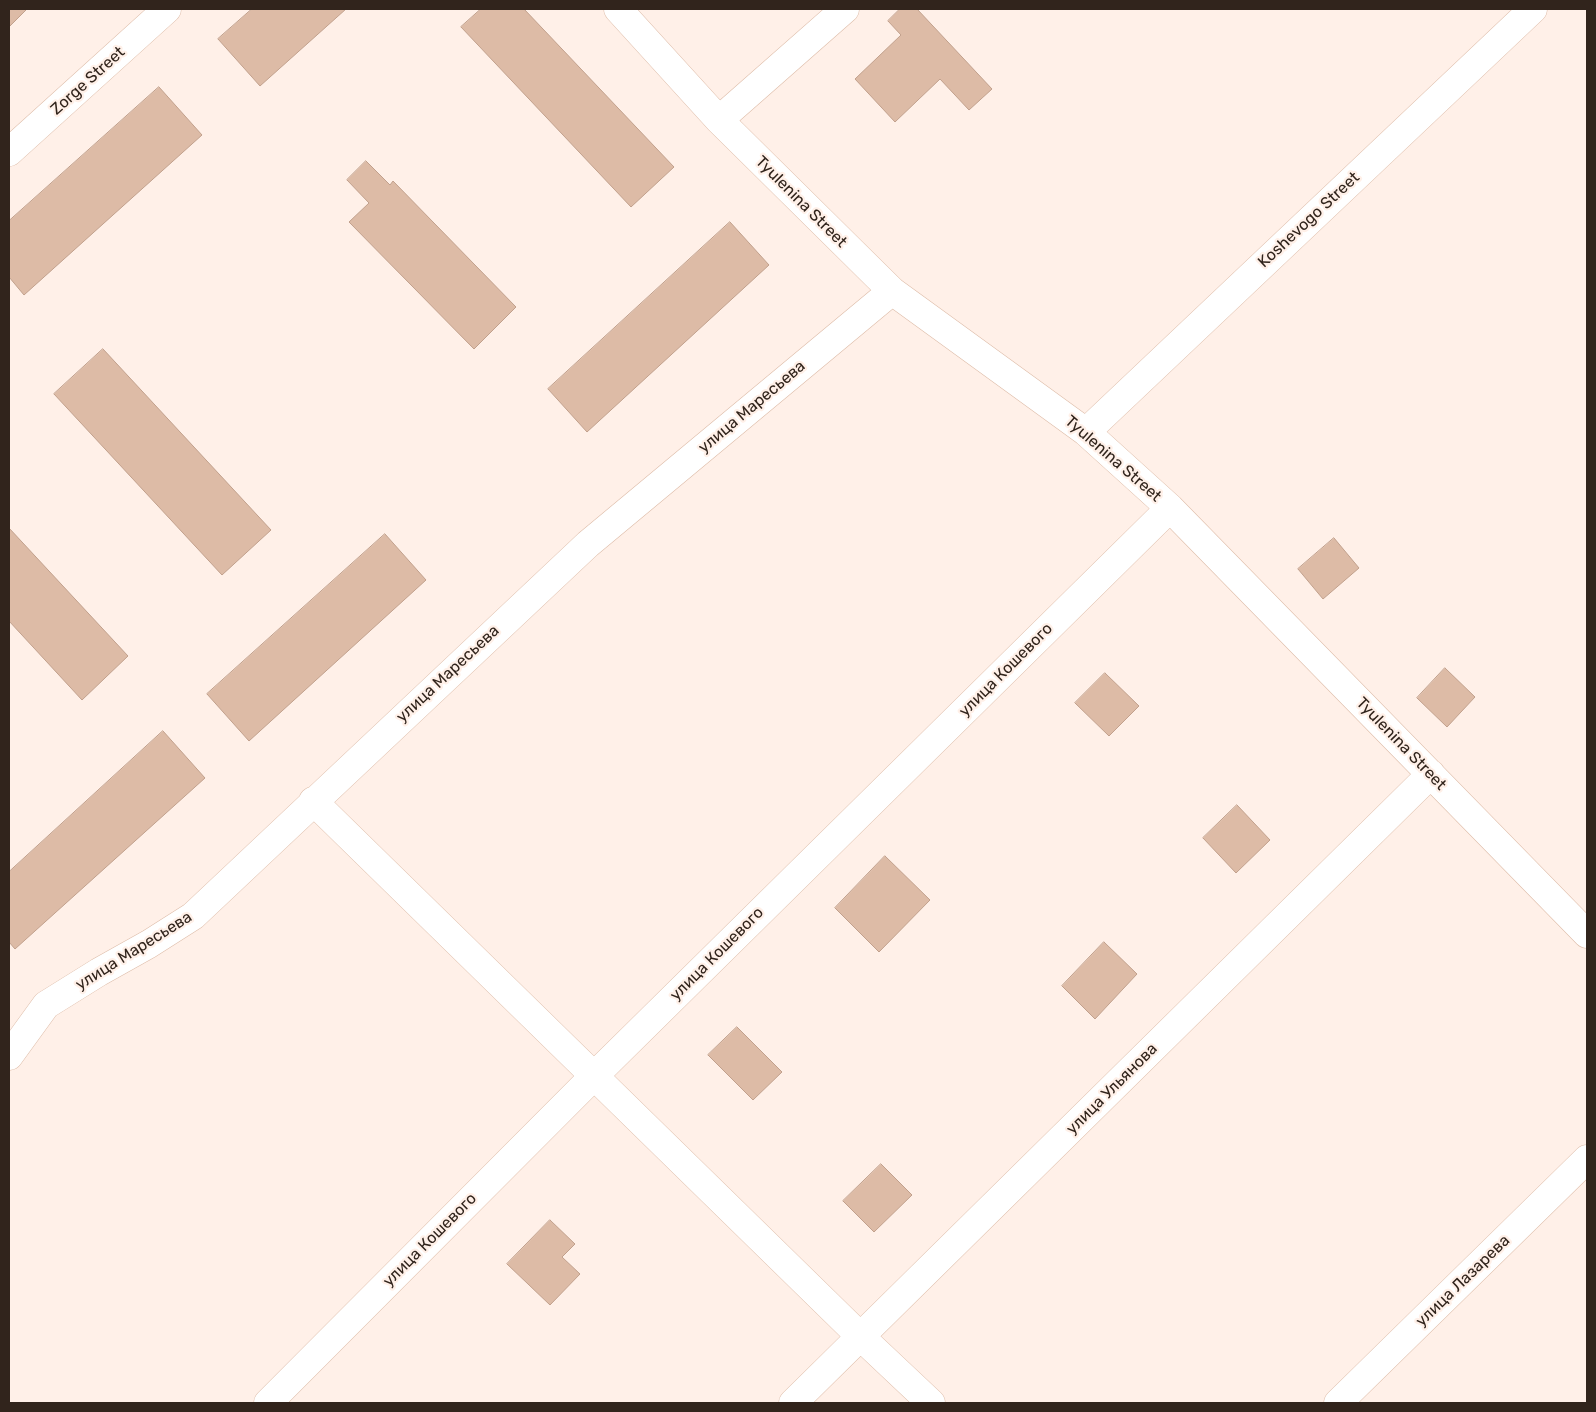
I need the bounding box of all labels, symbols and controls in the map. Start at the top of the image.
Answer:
street label: Zorge Street [47,43,129,119]
street label: Tyulenina Street [751,152,851,252]
street label: Koshevogo Street [1254,168,1364,272]
street label: улица Маресьева [695,357,809,457]
street label: Tyulenina Street [1061,412,1165,506]
street label: улица Кошевого [955,619,1057,721]
street label: улица Маресьева [393,621,503,727]
street label: Tyulenina Street [1352,694,1450,794]
street label: улица Кошевого [666,903,768,1005]
street label: улица Маресьева [72,907,196,995]
street label: улица Ульянова [1062,1039,1162,1139]
street label: улица Кошевого [379,1189,481,1291]
street label: улица Лазарева [1412,1231,1514,1331]

